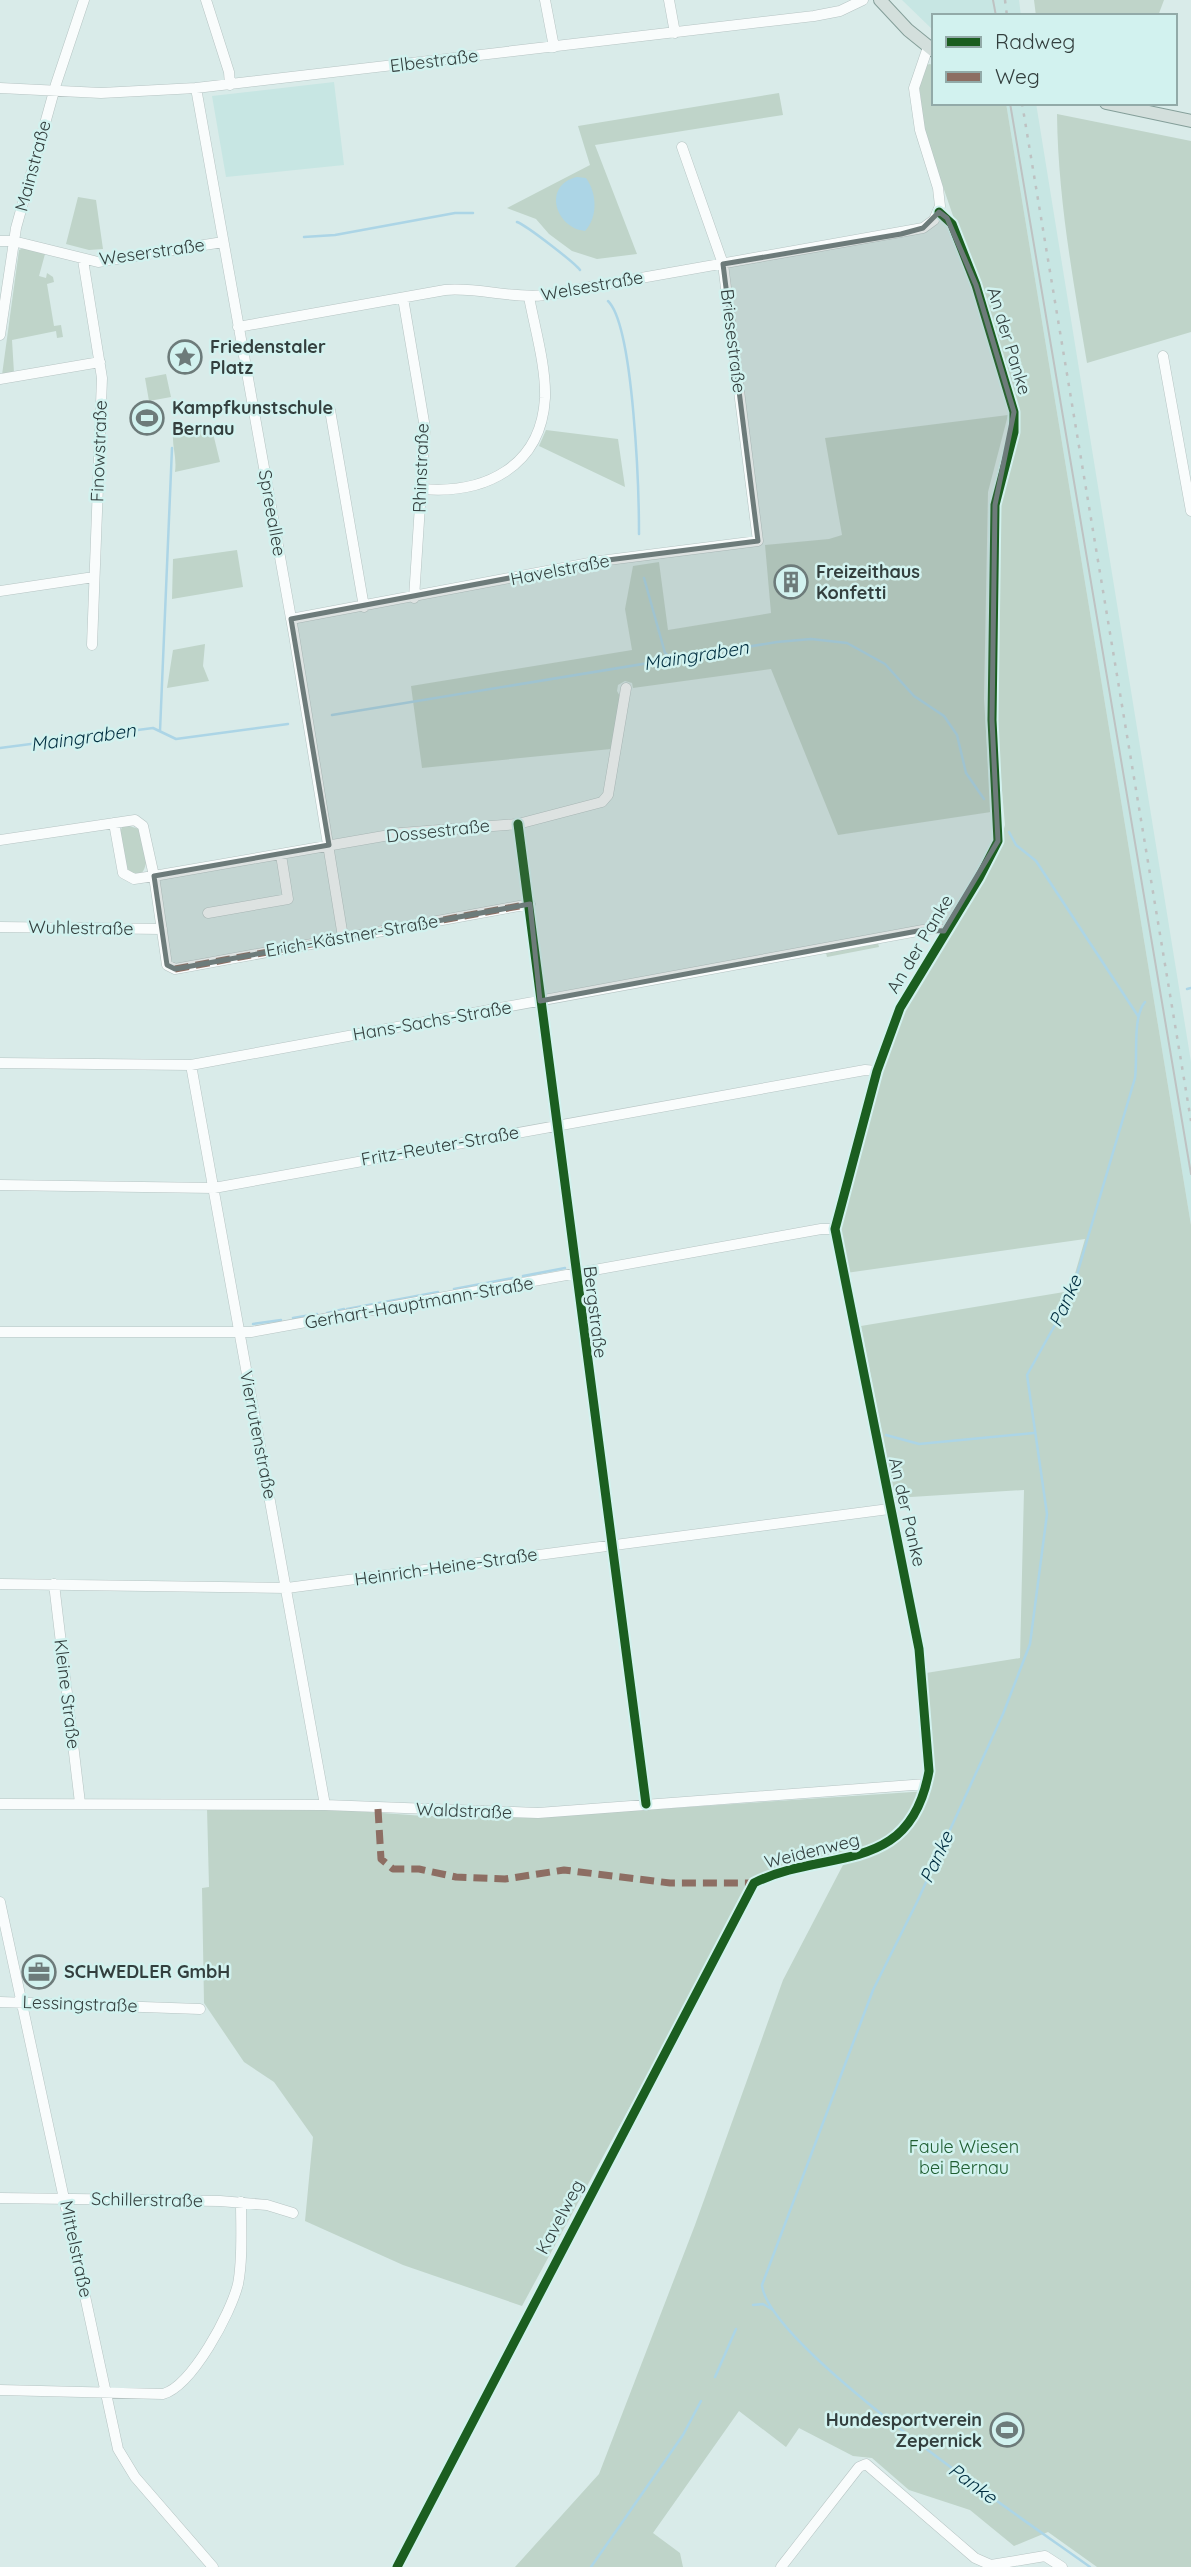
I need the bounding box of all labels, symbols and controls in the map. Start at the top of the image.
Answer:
legend [932,14,1177,105]
text: Radweg [995,28,1075,54]
street label: Elbestraße [389,44,479,77]
text: Weg [995,63,1040,89]
street label: Mainstraße [9,118,56,214]
street label: Weserstraße [98,233,206,270]
street label: Welsestraße [539,265,645,306]
street label: An der Panke [982,284,1037,397]
street label: Briesestraße [716,288,751,394]
place label: Friedenstaler Platz [210,335,326,379]
place icon: Friedenstaler Platz [166,338,204,376]
place label: Kampfkunstschule Bernau [172,396,333,440]
sports icon: Kampfkunstschule Bernau [128,399,166,437]
street label: Finowstraße [85,400,112,502]
street label: Rhinstraße [407,423,434,513]
street label: Spreeallee [254,468,291,558]
street label: Havelstraße [508,549,611,590]
place label: Freizeithaus Konfetti [816,560,920,604]
building icon: Freizeithaus Konfetti [772,563,810,601]
water label: Maingraben [642,635,751,675]
water label: Maingraben [29,718,138,756]
street label: Dossestraße [385,814,491,847]
street label: An der Panke [881,890,958,997]
street label: Erich-Kästner-Straße [264,909,440,962]
street label: Wuhlestraße [28,915,134,940]
street label: Hans-Sachs-Straße [351,995,513,1046]
street label: Fritz-Reuter-Straße [359,1120,521,1171]
street label: Bergstraße [578,1264,613,1359]
water label: Panke [1043,1270,1087,1331]
street label: Gerhart-Hauptmann-Straße [303,1271,535,1334]
street label: Vierrutenstraße [235,1369,282,1501]
street label: An der Panke [884,1455,931,1569]
street label: Heinrich-Heine-Straße [353,1542,539,1591]
street label: Kleine Straße [49,1638,86,1750]
street label: Waldstraße [416,1797,513,1824]
water label: Panke [914,1826,959,1887]
street label: Weidenweg [762,1828,862,1873]
office icon: SCHWEDLER GmbH [20,1953,58,1991]
place label: SCHWEDLER GmbH [64,1960,230,1983]
street label: Lessingstraße [22,1990,138,2017]
park label: Faule Wiesen bei Bernau [909,2135,1019,2179]
street label: Kavelweg [530,2176,589,2258]
street label: Schillerstraße [91,2187,203,2212]
street label: Mittelstraße [55,2198,98,2299]
place label: Hundesportverein Zepernick [826,2408,982,2452]
sports icon: Hundesportverein Zepernick [988,2411,1026,2449]
water label: Panke [944,2457,1003,2509]

